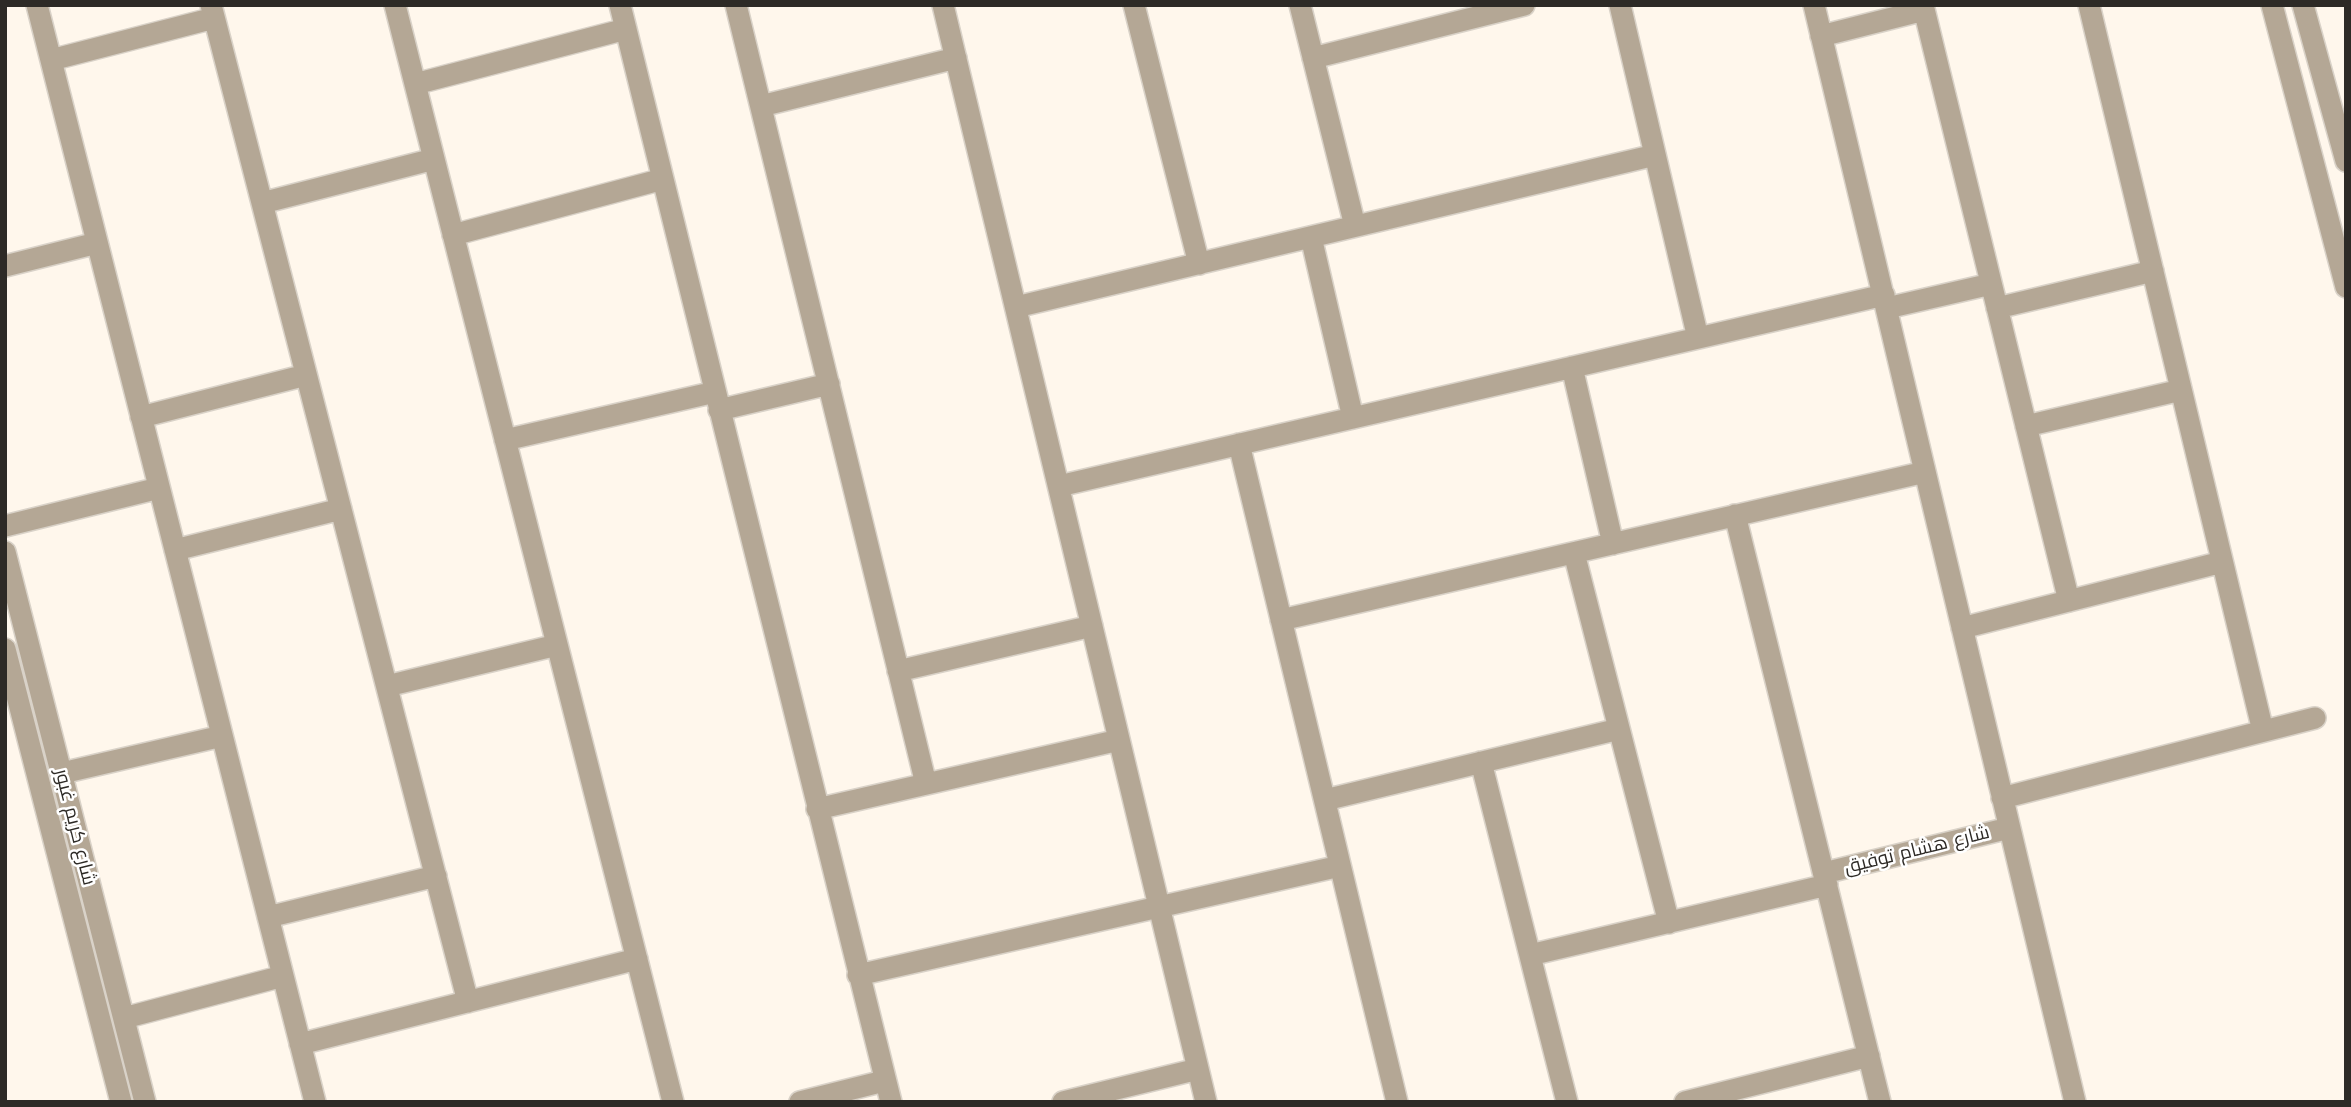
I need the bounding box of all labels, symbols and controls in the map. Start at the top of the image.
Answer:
street label: شارع كريم غبور [50,766,100,888]
street label: شارع هشام توفيق [1842,821,1992,879]

